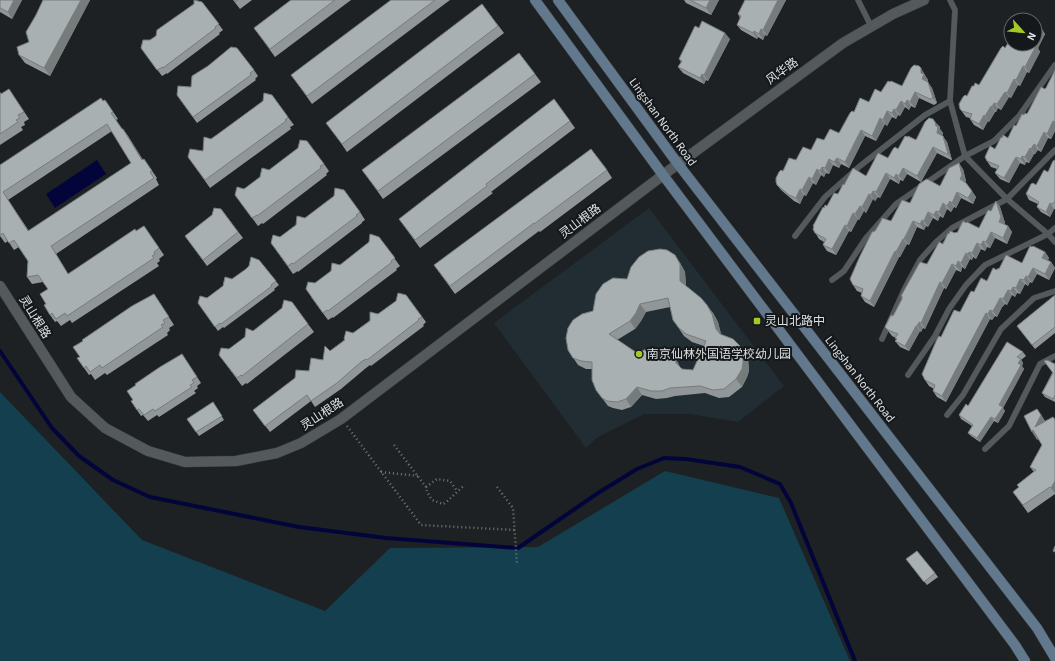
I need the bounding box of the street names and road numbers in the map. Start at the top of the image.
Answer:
street label: 风华路 [763,54,802,89]
street label: Lingshan North Road [625,75,700,170]
street label: 灵山根路 [556,200,605,243]
street label: 灵山根路 [15,292,55,342]
street label: Lingshan North Road [821,333,899,426]
street label: 灵山根路 [298,394,347,435]

